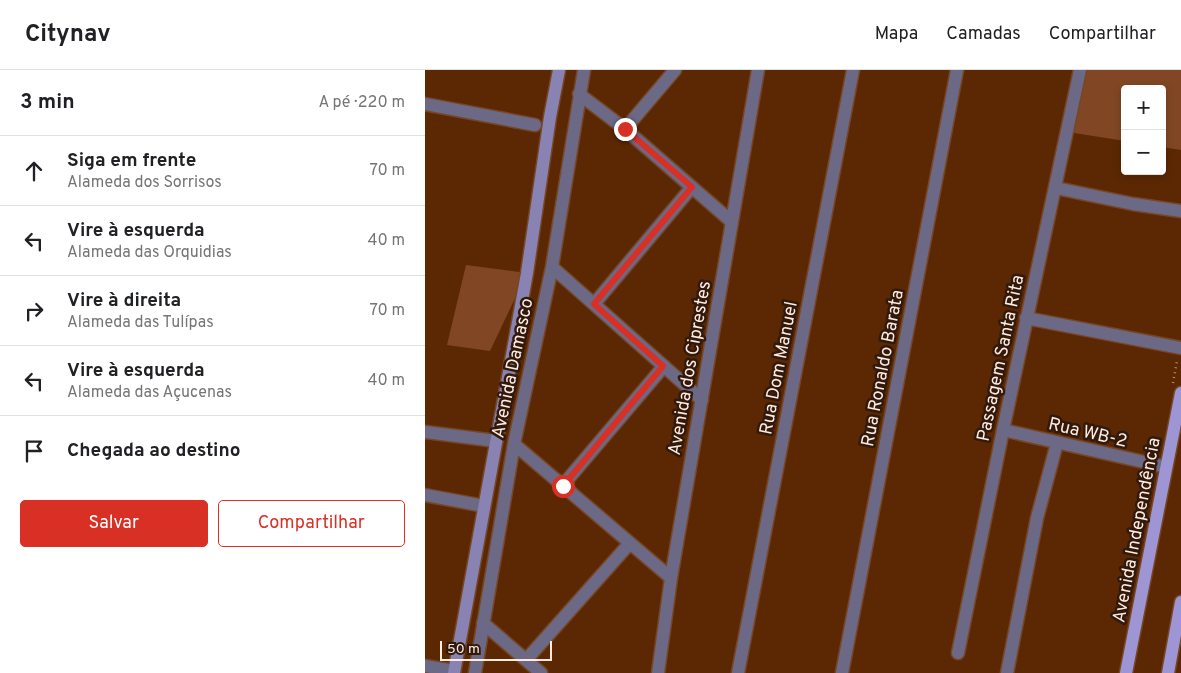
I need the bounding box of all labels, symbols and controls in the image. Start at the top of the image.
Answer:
text: Citynav [25,20,111,50]
text: Mapa [875,23,918,46]
text: Camadas [946,23,1021,46]
text: Compartilhar [1049,23,1156,46]
map controls [1121,85,1166,175]
button: + [1121,85,1166,130]
text: 3 min [20,89,75,116]
text: A pé · 220 m [318,93,405,113]
route end [614,118,637,141]
button: − [1121,130,1166,175]
text: Siga em frente [67,149,196,173]
icon: ahead [20,157,48,185]
text: 70 m [370,161,405,181]
text: Alameda dos Sorrisos [67,173,222,193]
text: Vire à esquerda [67,219,205,243]
icon: left [20,227,48,255]
text: 40 m [367,231,405,251]
text: Alameda das Orquidias [67,243,232,263]
street label: Passagem Santa Rita [973,273,1030,444]
street label: Avenida dos Ciprestes [664,279,717,457]
street label: Rua Ronaldo Barata [857,288,910,449]
text: Vire à direita [67,289,181,313]
street label: Avenida Damasco [487,296,540,441]
icon: right [20,297,48,325]
street label: Rua Dom Manuel [755,300,804,437]
text: 70 m [370,301,405,321]
text: Alameda das Tulípas [67,313,214,333]
text: Vire à esquerda [67,359,205,383]
icon: left [20,367,48,395]
text: 40 m [367,371,405,391]
text: Alameda das Açucenas [67,383,232,403]
street label: Rua WB-2 [1046,413,1129,454]
street label: Avenida Independência [1108,436,1167,625]
icon: arrive [20,437,48,465]
text: Chegada ao destino [67,439,241,463]
route start [552,475,575,498]
button: Salvar [20,500,208,547]
button: Compartilhar [218,500,405,547]
scale bar [440,638,553,661]
text: 50 m [447,641,480,658]

